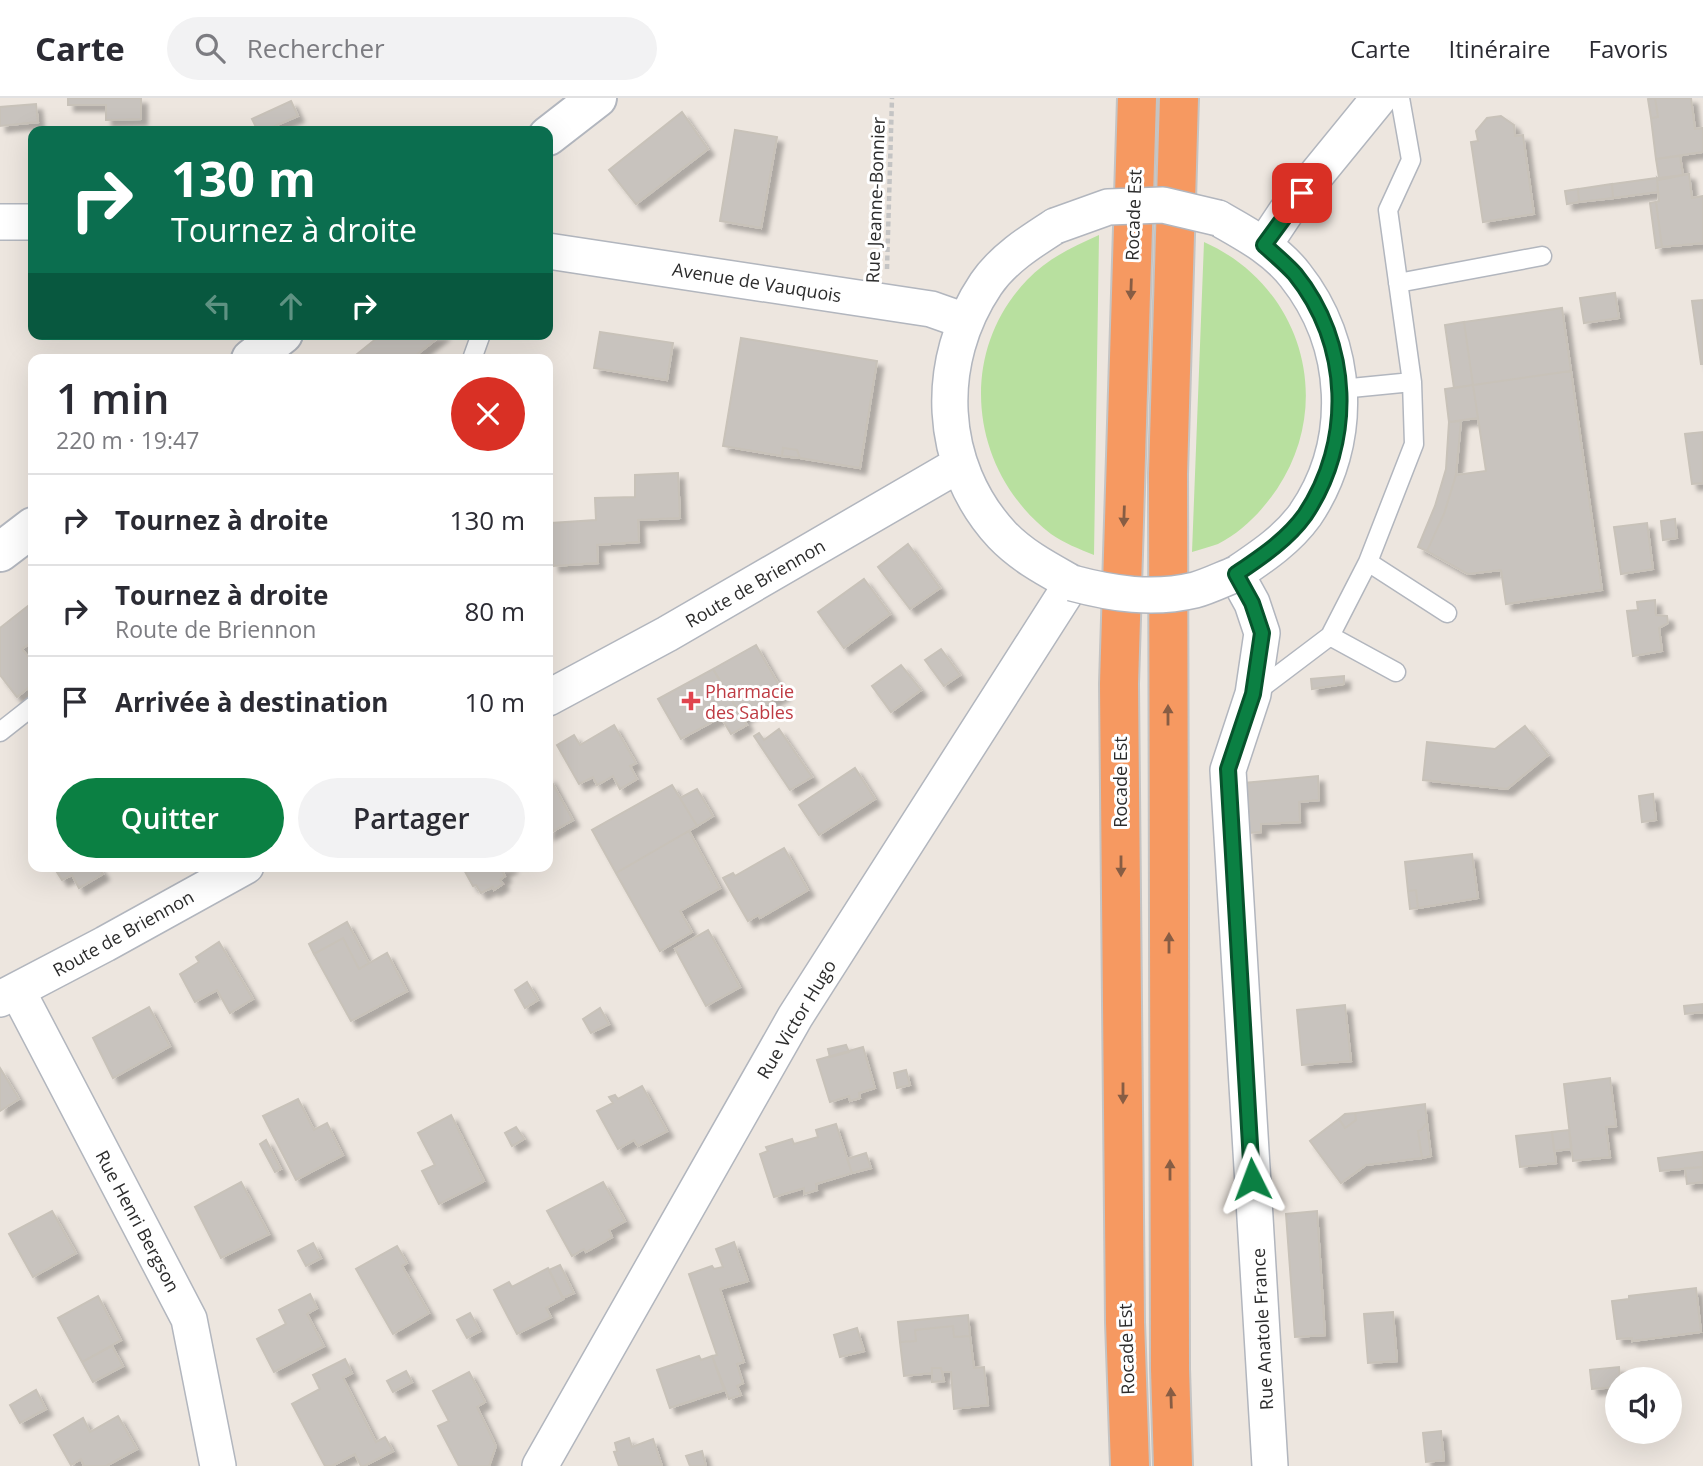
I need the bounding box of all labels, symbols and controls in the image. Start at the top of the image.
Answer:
search box [167,17,657,80]
text: Carte [35,26,125,71]
icon: search [191,29,229,67]
text: Rechercher [247,30,385,66]
text: Carte [1350,32,1411,65]
text: Itinéraire [1449,32,1551,65]
text: Favoris [1589,32,1668,65]
street label: Rue Jeanne-Bonnier [860,116,890,284]
text: 130 m [171,145,316,211]
icon: right [56,154,147,245]
pin [1272,163,1332,223]
street label: Rocade Est [1119,169,1147,261]
icon: arrive [1283,174,1321,212]
text: Tournez à droite [171,208,417,251]
street label: Avenue de Vauquois [671,257,843,307]
one-way arrow [1125,278,1137,300]
icon: left [199,287,237,325]
icon: ahead [272,287,310,325]
icon: right [345,287,383,325]
text: 1 min [56,369,169,426]
button: close [451,377,525,451]
text: 220 m · 19:47 [56,424,199,456]
icon: right [56,501,94,539]
text: Tournez à droite [115,502,328,538]
text: 130 m [450,502,525,538]
one-way arrow [1119,505,1130,527]
street label: Route de Briennon [681,533,829,633]
text: Tournez à droite [115,577,328,613]
icon: right [56,592,94,630]
text: 80 m [464,593,525,629]
text: Route de Briennon [115,613,316,645]
place label: Pharmacie des Sables [705,679,794,724]
icon: arrive [56,683,94,721]
text: Arrivée à destination [115,684,388,720]
text: 10 m [464,684,525,720]
marker: Pharmacie des Sables [683,693,699,709]
one-way arrow [1162,704,1174,726]
street label: Rocade Est [1108,736,1132,828]
button: Quitter [56,778,284,858]
button: Partager [298,778,525,858]
one-way arrow [1115,855,1127,877]
street label: Route de Briennon [48,884,198,982]
one-way arrow [1163,932,1175,954]
street label: Rue Victor Hugo [751,955,841,1083]
one-way arrow [1117,1083,1129,1105]
position arrow [1215,1142,1289,1216]
street label: Rue Henri Bergson [90,1146,186,1296]
one-way arrow [1164,1159,1176,1181]
street label: Rue Anatole France [1246,1247,1278,1411]
street label: Rocade Est [1112,1303,1140,1395]
map controls [1605,1367,1682,1444]
button: sound [1605,1367,1682,1444]
one-way arrow [1166,1387,1177,1409]

